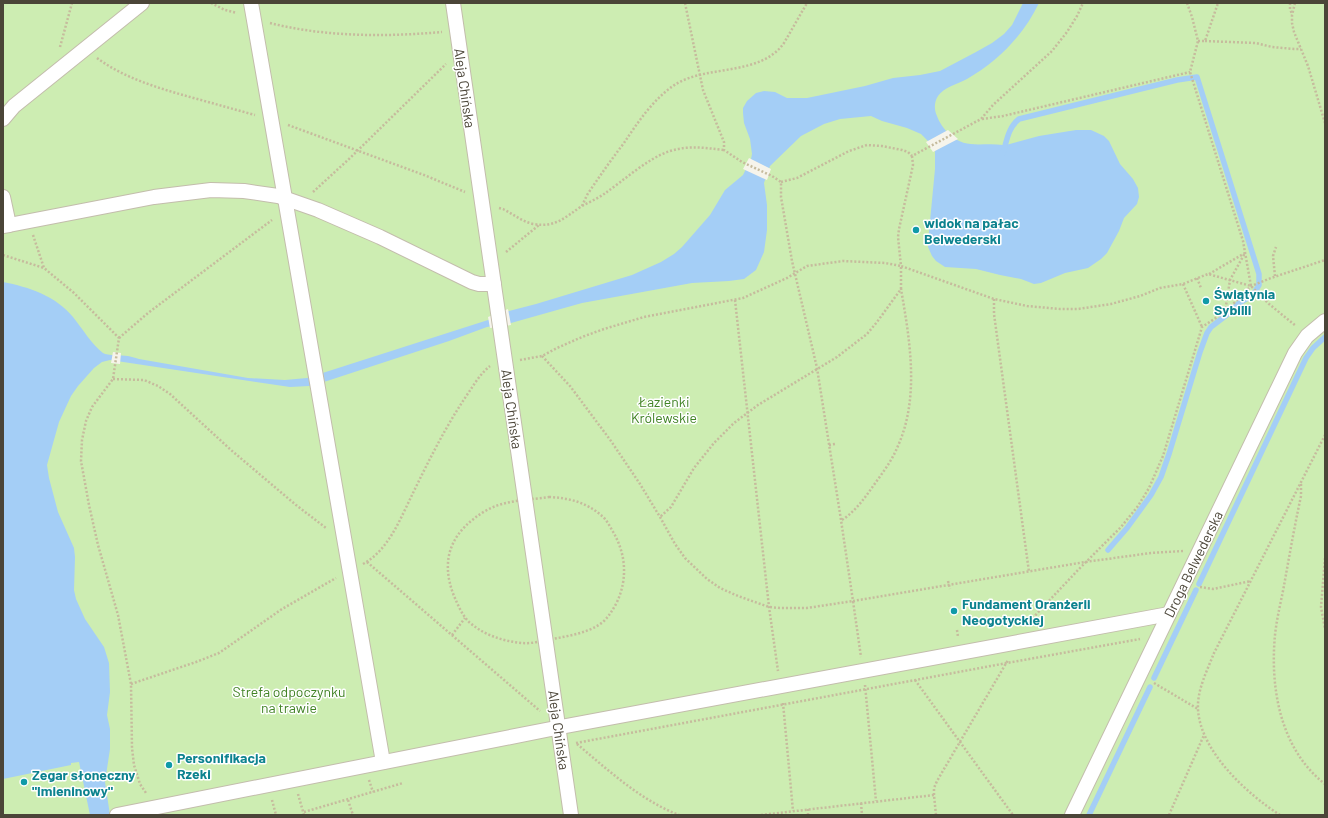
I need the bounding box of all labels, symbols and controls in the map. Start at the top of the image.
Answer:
street label: Aleja Chińska [451,47,479,129]
place label: widok na pałac Belwederski [924,214,1019,247]
marker: widok na pałac Belwederski [911,225,921,235]
place label: Świątynia Sybilli [1214,285,1275,318]
marker: Świątynia Sybilli [1201,296,1211,306]
street label: Aleja Chińska [498,368,526,450]
park label: Łazienki Królewskie [631,393,697,426]
street label: Droga Belwederska [1160,508,1226,620]
place label: Fundament Oranżerii Neogotyckiej [962,595,1091,628]
marker: Fundament Oranżerii Neogotyckiej [949,606,959,616]
park label: Strefa odpoczynku na trawie [233,683,345,716]
street label: Aleja Chińska [545,689,573,771]
place label: Personifikacja Rzeki [177,749,266,782]
marker: Personifikacja Rzeki [164,760,174,770]
place label: Zegar słoneczny "Imieninowy" [32,766,135,799]
marker: Zegar słoneczny "Imieninowy" [19,777,29,787]

